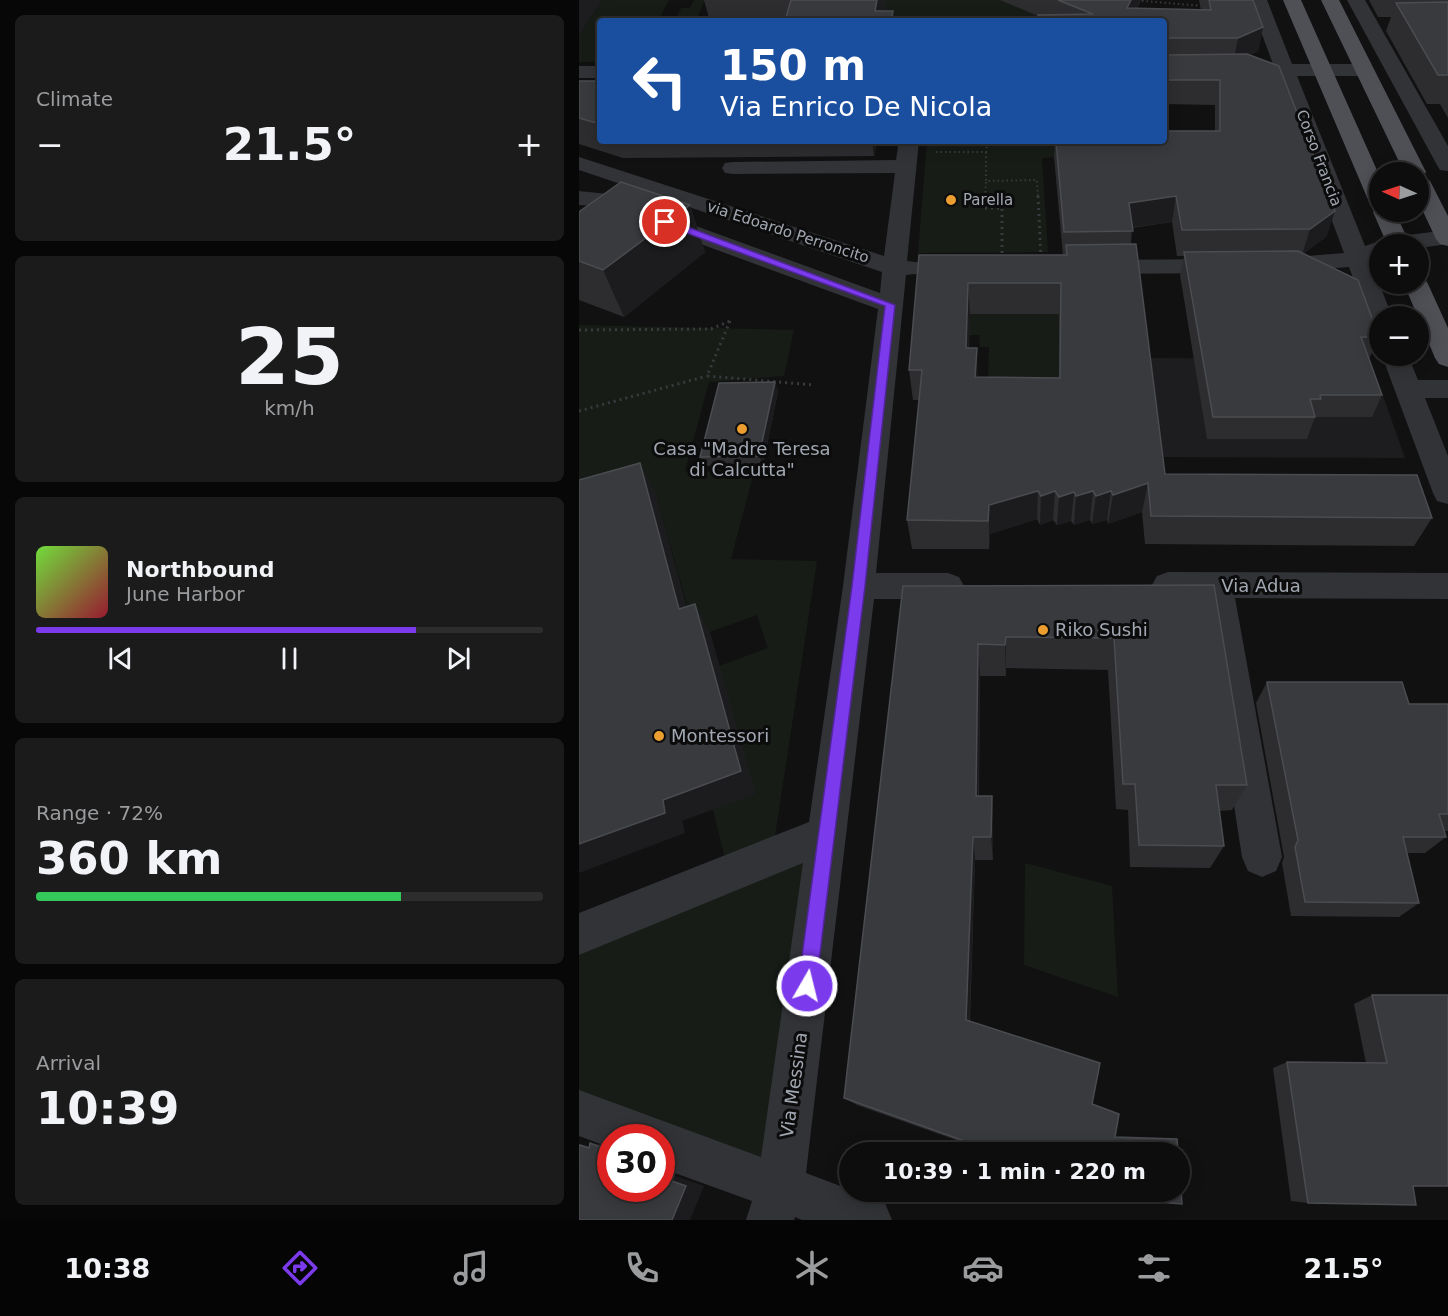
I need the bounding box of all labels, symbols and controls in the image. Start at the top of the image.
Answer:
text: 150 m [720,41,866,90]
icon: left [621,42,699,120]
text: Climate [36,87,113,111]
text: Via Enrico De Nicola [720,91,992,122]
street label: Corso Francia [1292,107,1346,209]
text: 21.5° [223,118,356,171]
text: − [36,125,64,164]
text: + [515,125,543,164]
north arrow [1369,162,1429,222]
map controls [1369,162,1429,366]
place label: Parella [963,191,1013,209]
marker: Parella [944,193,958,207]
pin [639,196,690,247]
street label: via Edoardo Perroncito [705,197,871,267]
icon: arrive [648,205,681,238]
button: + [1369,234,1429,294]
button: − [1369,306,1429,366]
text: 25 [235,312,344,402]
text: km/h [264,396,315,420]
marker: Casa "Madre Teresa di Calcutta" [735,422,749,436]
place label: Casa "Madre Teresa di Calcutta" [653,438,831,480]
text: Northbound [126,557,275,582]
street label: Via Adua [1221,575,1301,596]
text: June Harbor [126,582,245,606]
place label: Riko Sushi [1055,619,1148,640]
marker: Riko Sushi [1036,623,1050,637]
icon: previous [104,642,137,675]
icon: pause [273,642,306,675]
icon: next [442,642,475,675]
place label: Montessori [671,725,769,746]
marker: Montessori [652,729,666,743]
text: Range · 72% [36,801,163,825]
text: 360 km [36,832,222,885]
position arrow [775,954,839,1018]
street label: Via Messina [776,1031,811,1139]
text: Arrival [36,1051,101,1075]
text: 10:39 [36,1082,179,1135]
speed limit sign: 30 [597,1124,675,1202]
text: 10:39 · 1 min · 220 m [883,1159,1146,1184]
icon: directions [279,1247,321,1289]
icon: music [450,1247,492,1289]
icon: phone [621,1247,663,1289]
icon: climate [791,1247,833,1289]
icon: car [962,1247,1004,1289]
icon: filters [1133,1247,1175,1289]
text: 10:38 [64,1253,150,1284]
text: 21.5° [1303,1253,1384,1284]

